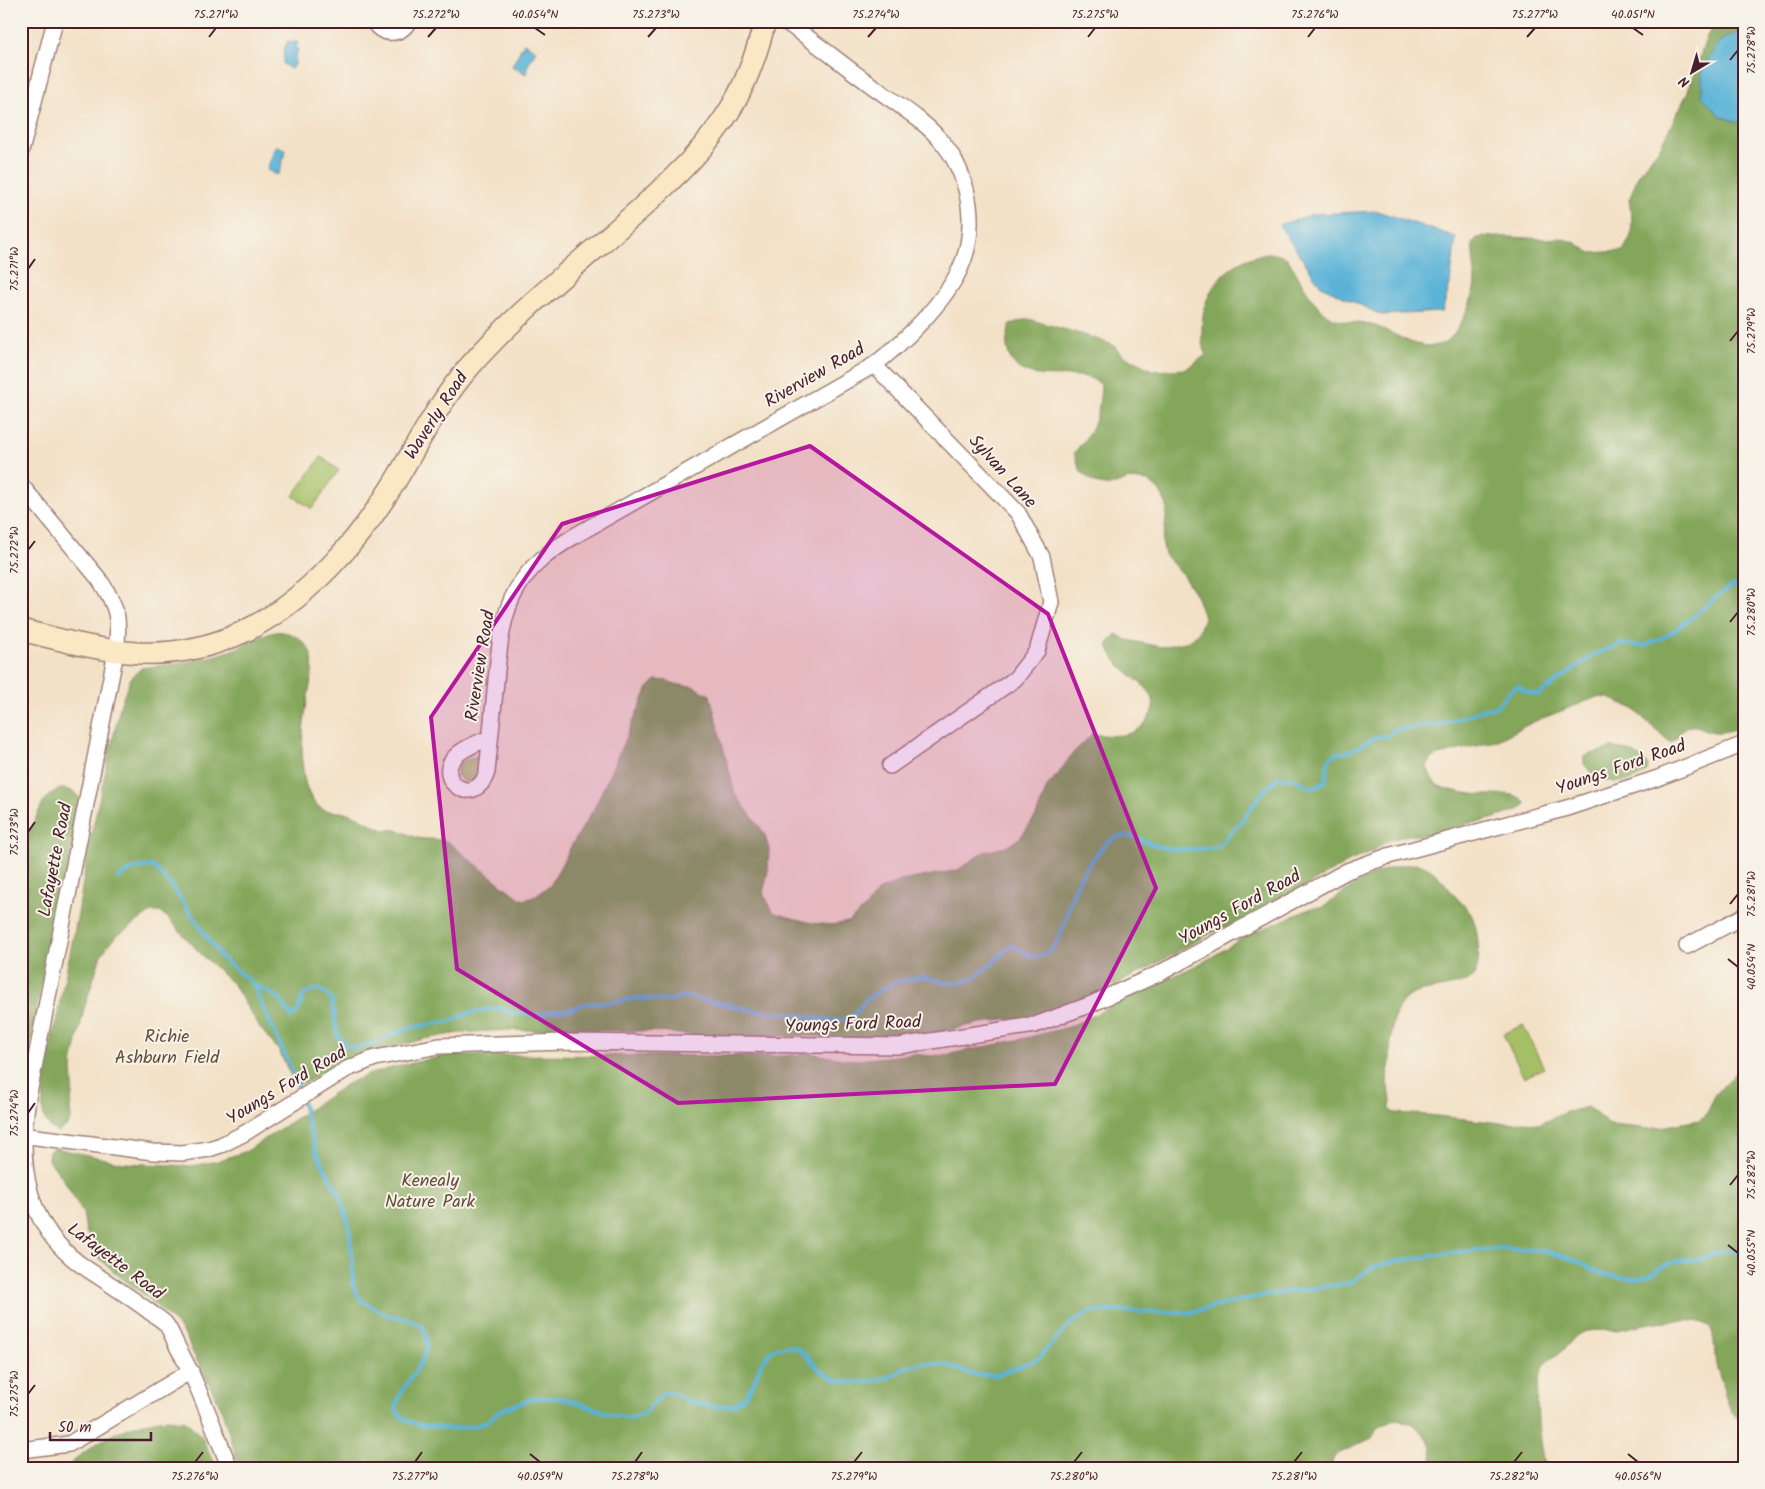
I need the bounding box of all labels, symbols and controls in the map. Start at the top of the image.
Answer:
text: 75.271°W [194,5,238,24]
text: 75.272°W [412,5,460,24]
text: 40.054°N [512,5,558,24]
text: 75.273°W [632,5,680,24]
text: 75.274°W [852,5,900,24]
text: 75.275°W [1071,5,1119,24]
text: 75.276°W [1291,5,1339,24]
text: 75.277°W [1512,5,1558,24]
text: 40.051°N [1611,5,1655,24]
text: 75.278°W [1742,26,1761,74]
north arrow [1668,48,1718,98]
text: N [1674,70,1695,93]
text: 75.271°W [5,247,24,291]
text: 75.279°W [1742,308,1761,354]
street label: Riverview Road [759,335,872,417]
street label: Waverly Road [398,365,477,466]
street label: Sylvan Lane [961,428,1043,516]
text: 75.272°W [5,526,24,574]
text: 75.280°W [1742,588,1761,636]
street label: Riverview Road [458,607,504,724]
street label: Youngs Ford Road [1552,732,1691,804]
street label: Lafayette Road [31,800,81,919]
text: 75.273°W [5,808,24,856]
street label: Youngs Ford Road [1173,862,1307,954]
text: 75.281°W [1742,871,1761,917]
text: 40.054°N [1742,944,1761,990]
street label: Youngs Ford Road [785,1008,922,1042]
park label: Richie Ashburn Field [115,1023,220,1073]
street label: Youngs Ford Road [221,1038,354,1133]
text: 75.274°W [5,1089,24,1137]
text: 75.282°W [1742,1150,1761,1200]
park label: Kenealy Nature Park [385,1167,476,1217]
street label: Lafayette Road [60,1216,171,1309]
text: 40.055°N [1742,1230,1761,1276]
text: 75.275°W [5,1370,24,1418]
scale bar [50,1409,151,1441]
text: 50 m [58,1416,92,1440]
text: 75.276°W [171,1467,219,1486]
text: 75.277°W [392,1467,438,1486]
text: 40.059°N [517,1467,563,1486]
text: 75.278°W [611,1467,659,1486]
text: 75.279°W [831,1467,877,1486]
text: 75.280°W [1050,1467,1098,1486]
text: 75.281°W [1271,1467,1317,1486]
text: 75.282°W [1489,1467,1539,1486]
text: 40.056°N [1615,1467,1661,1486]

